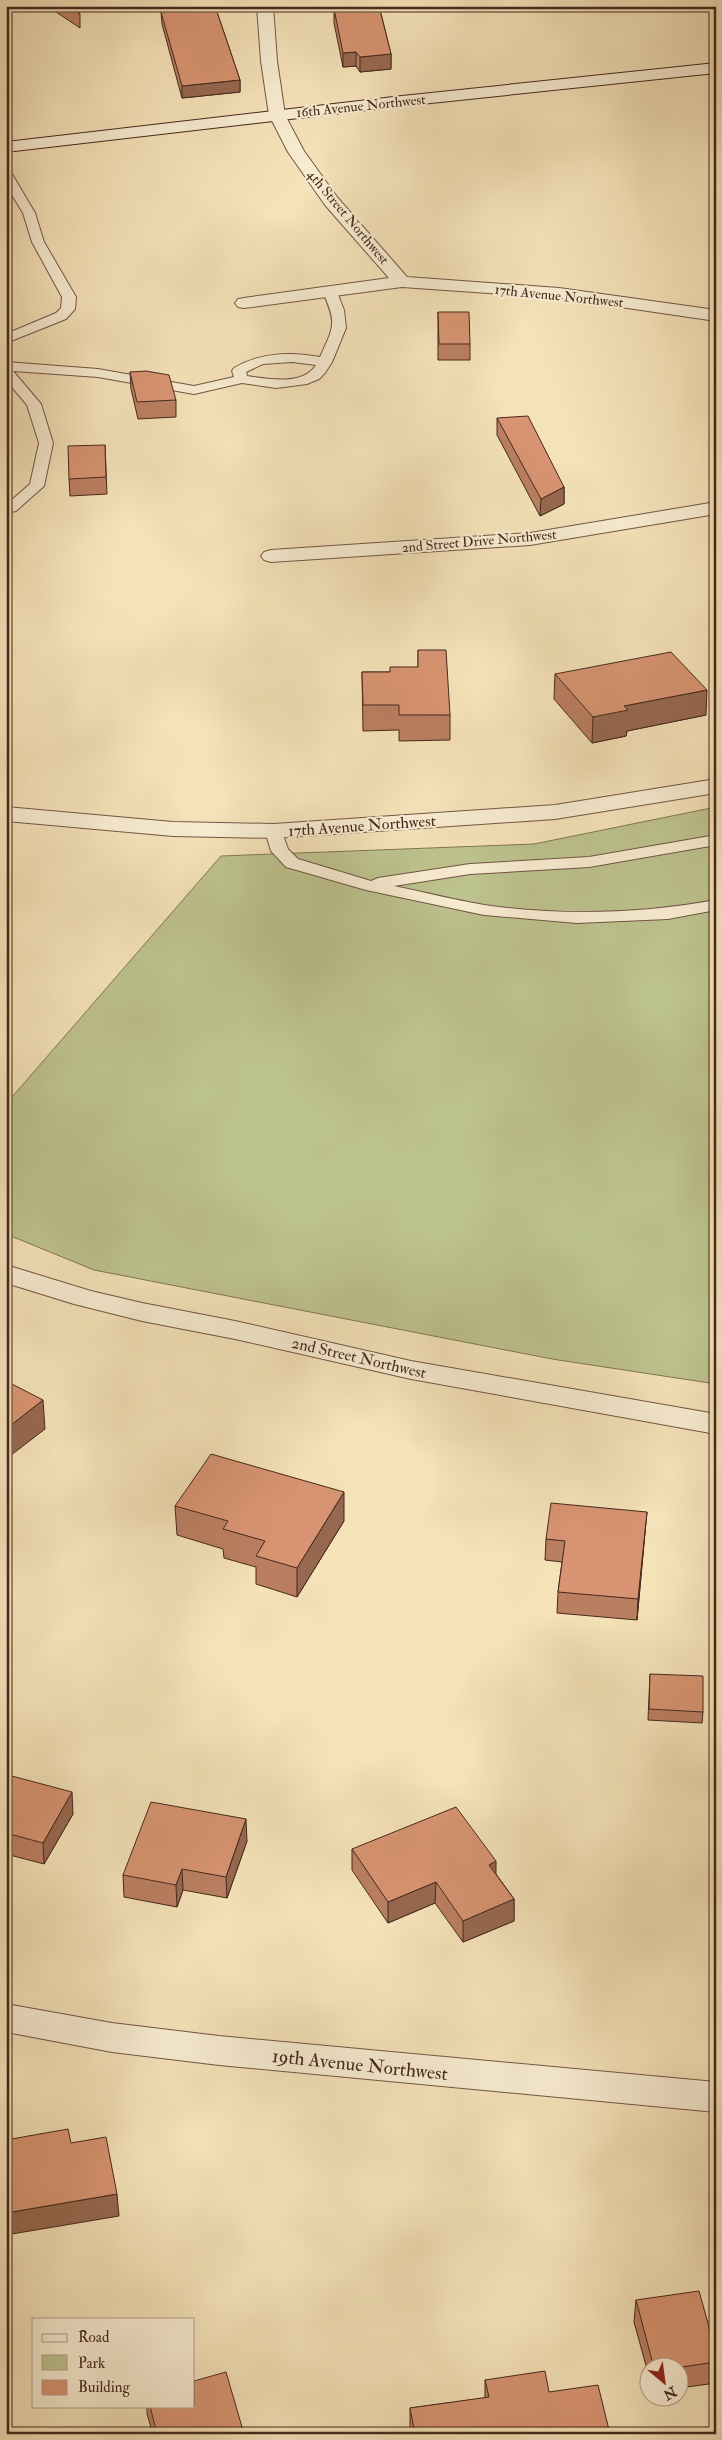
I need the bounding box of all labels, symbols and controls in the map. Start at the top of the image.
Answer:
street label: 16th Avenue Northwest [296,91,427,121]
street label: 4th Street Northwest [303,166,393,268]
street label: 17th Avenue Northwest [494,281,625,311]
street label: 2nd Street Drive Northwest [401,526,558,556]
street label: 17th Avenue Northwest [288,811,436,841]
street label: 2nd Street Northwest [290,1333,428,1383]
street label: 19th Avenue Northwest [271,2044,449,2086]
legend [32,2318,195,2408]
text: Road [78,2328,110,2347]
text: Park [78,2354,105,2373]
north arrow [640,2358,690,2408]
text: Building [78,2378,130,2397]
text: N [660,2382,681,2404]

